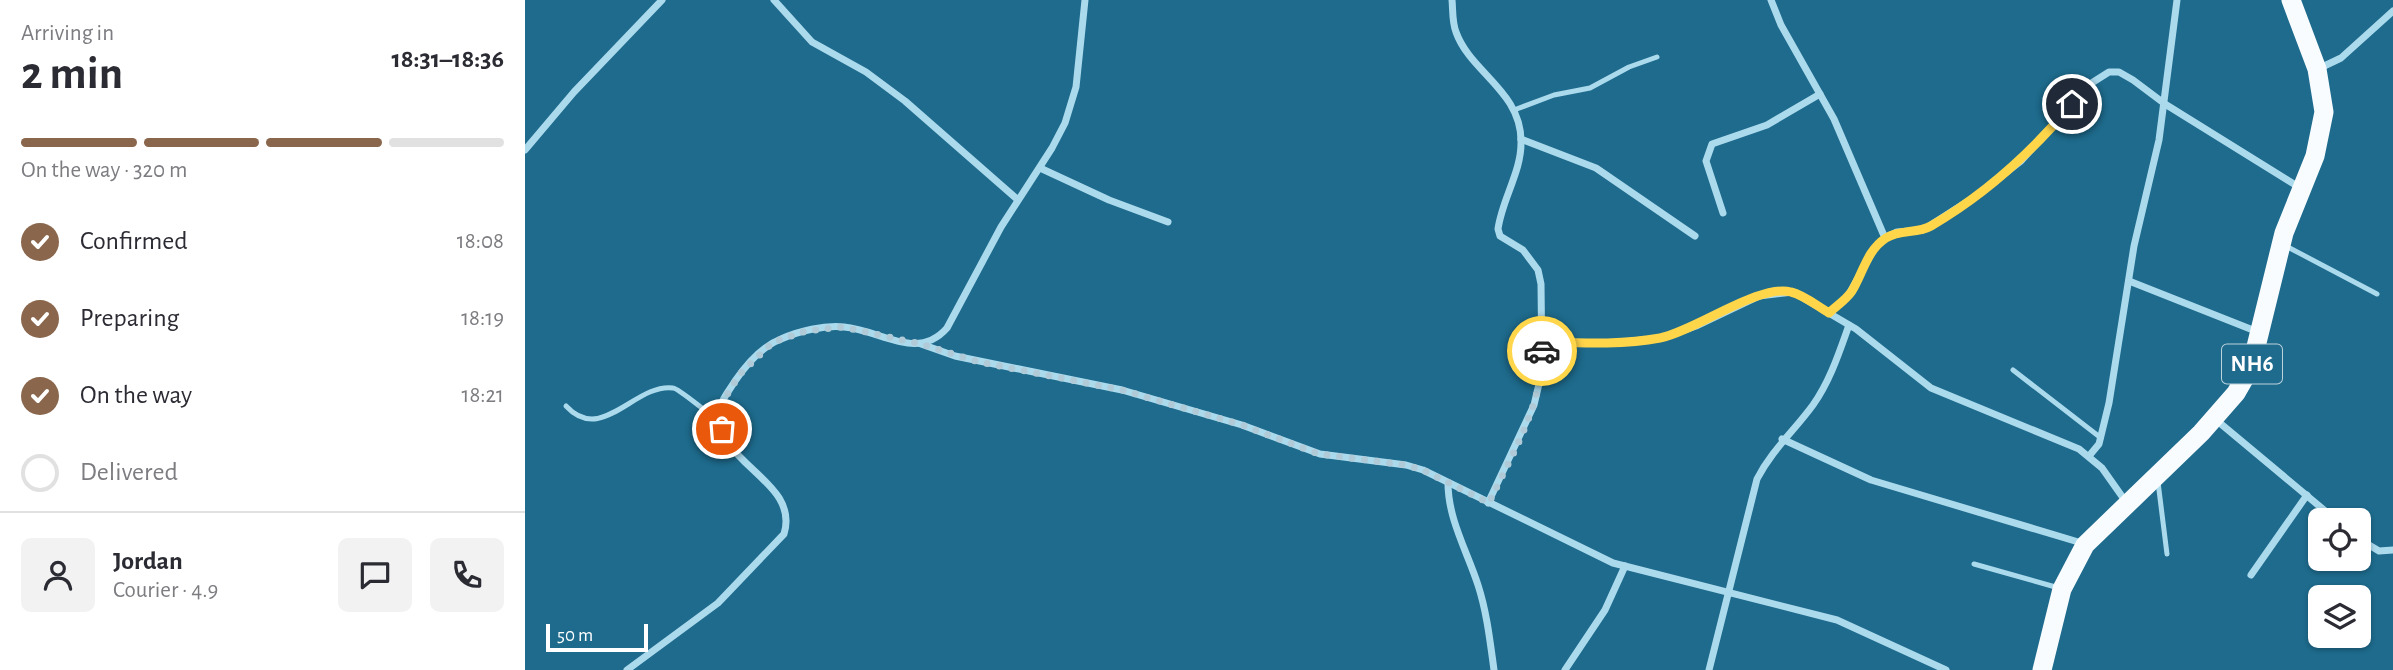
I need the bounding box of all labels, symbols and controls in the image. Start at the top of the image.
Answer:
text: Arriving in [21,22,114,45]
text: 18:31–18:36 [391,46,504,72]
text: 2 min [21,51,123,97]
pin [2042,74,2102,134]
icon: home [2053,85,2091,123]
text: On the way · 320 m [21,159,187,182]
icon: check [21,223,59,261]
text: Confirmed [80,228,188,254]
text: 18:08 [457,230,504,253]
icon: check [21,300,59,338]
text: Preparing [80,305,179,331]
text: 18:19 [461,307,504,330]
courier [1507,316,1577,386]
icon: car [1523,332,1561,370]
road number: NH6 [2222,344,2282,384]
icon: check [21,377,59,415]
text: On the way [80,382,192,408]
text: 18:21 [462,384,504,407]
pin [692,399,752,459]
icon: bag [703,410,741,448]
text: Delivered [80,459,178,485]
map controls [2308,508,2371,648]
button: locate [2308,508,2371,571]
button: person [21,538,95,612]
button: chat [338,538,412,612]
button: phone [430,538,504,612]
text: Jordan [113,548,183,574]
text: Courier · 4.9 [113,579,218,602]
button: layers [2308,585,2371,648]
scale bar [546,621,647,653]
text: 50 m [557,626,593,645]

